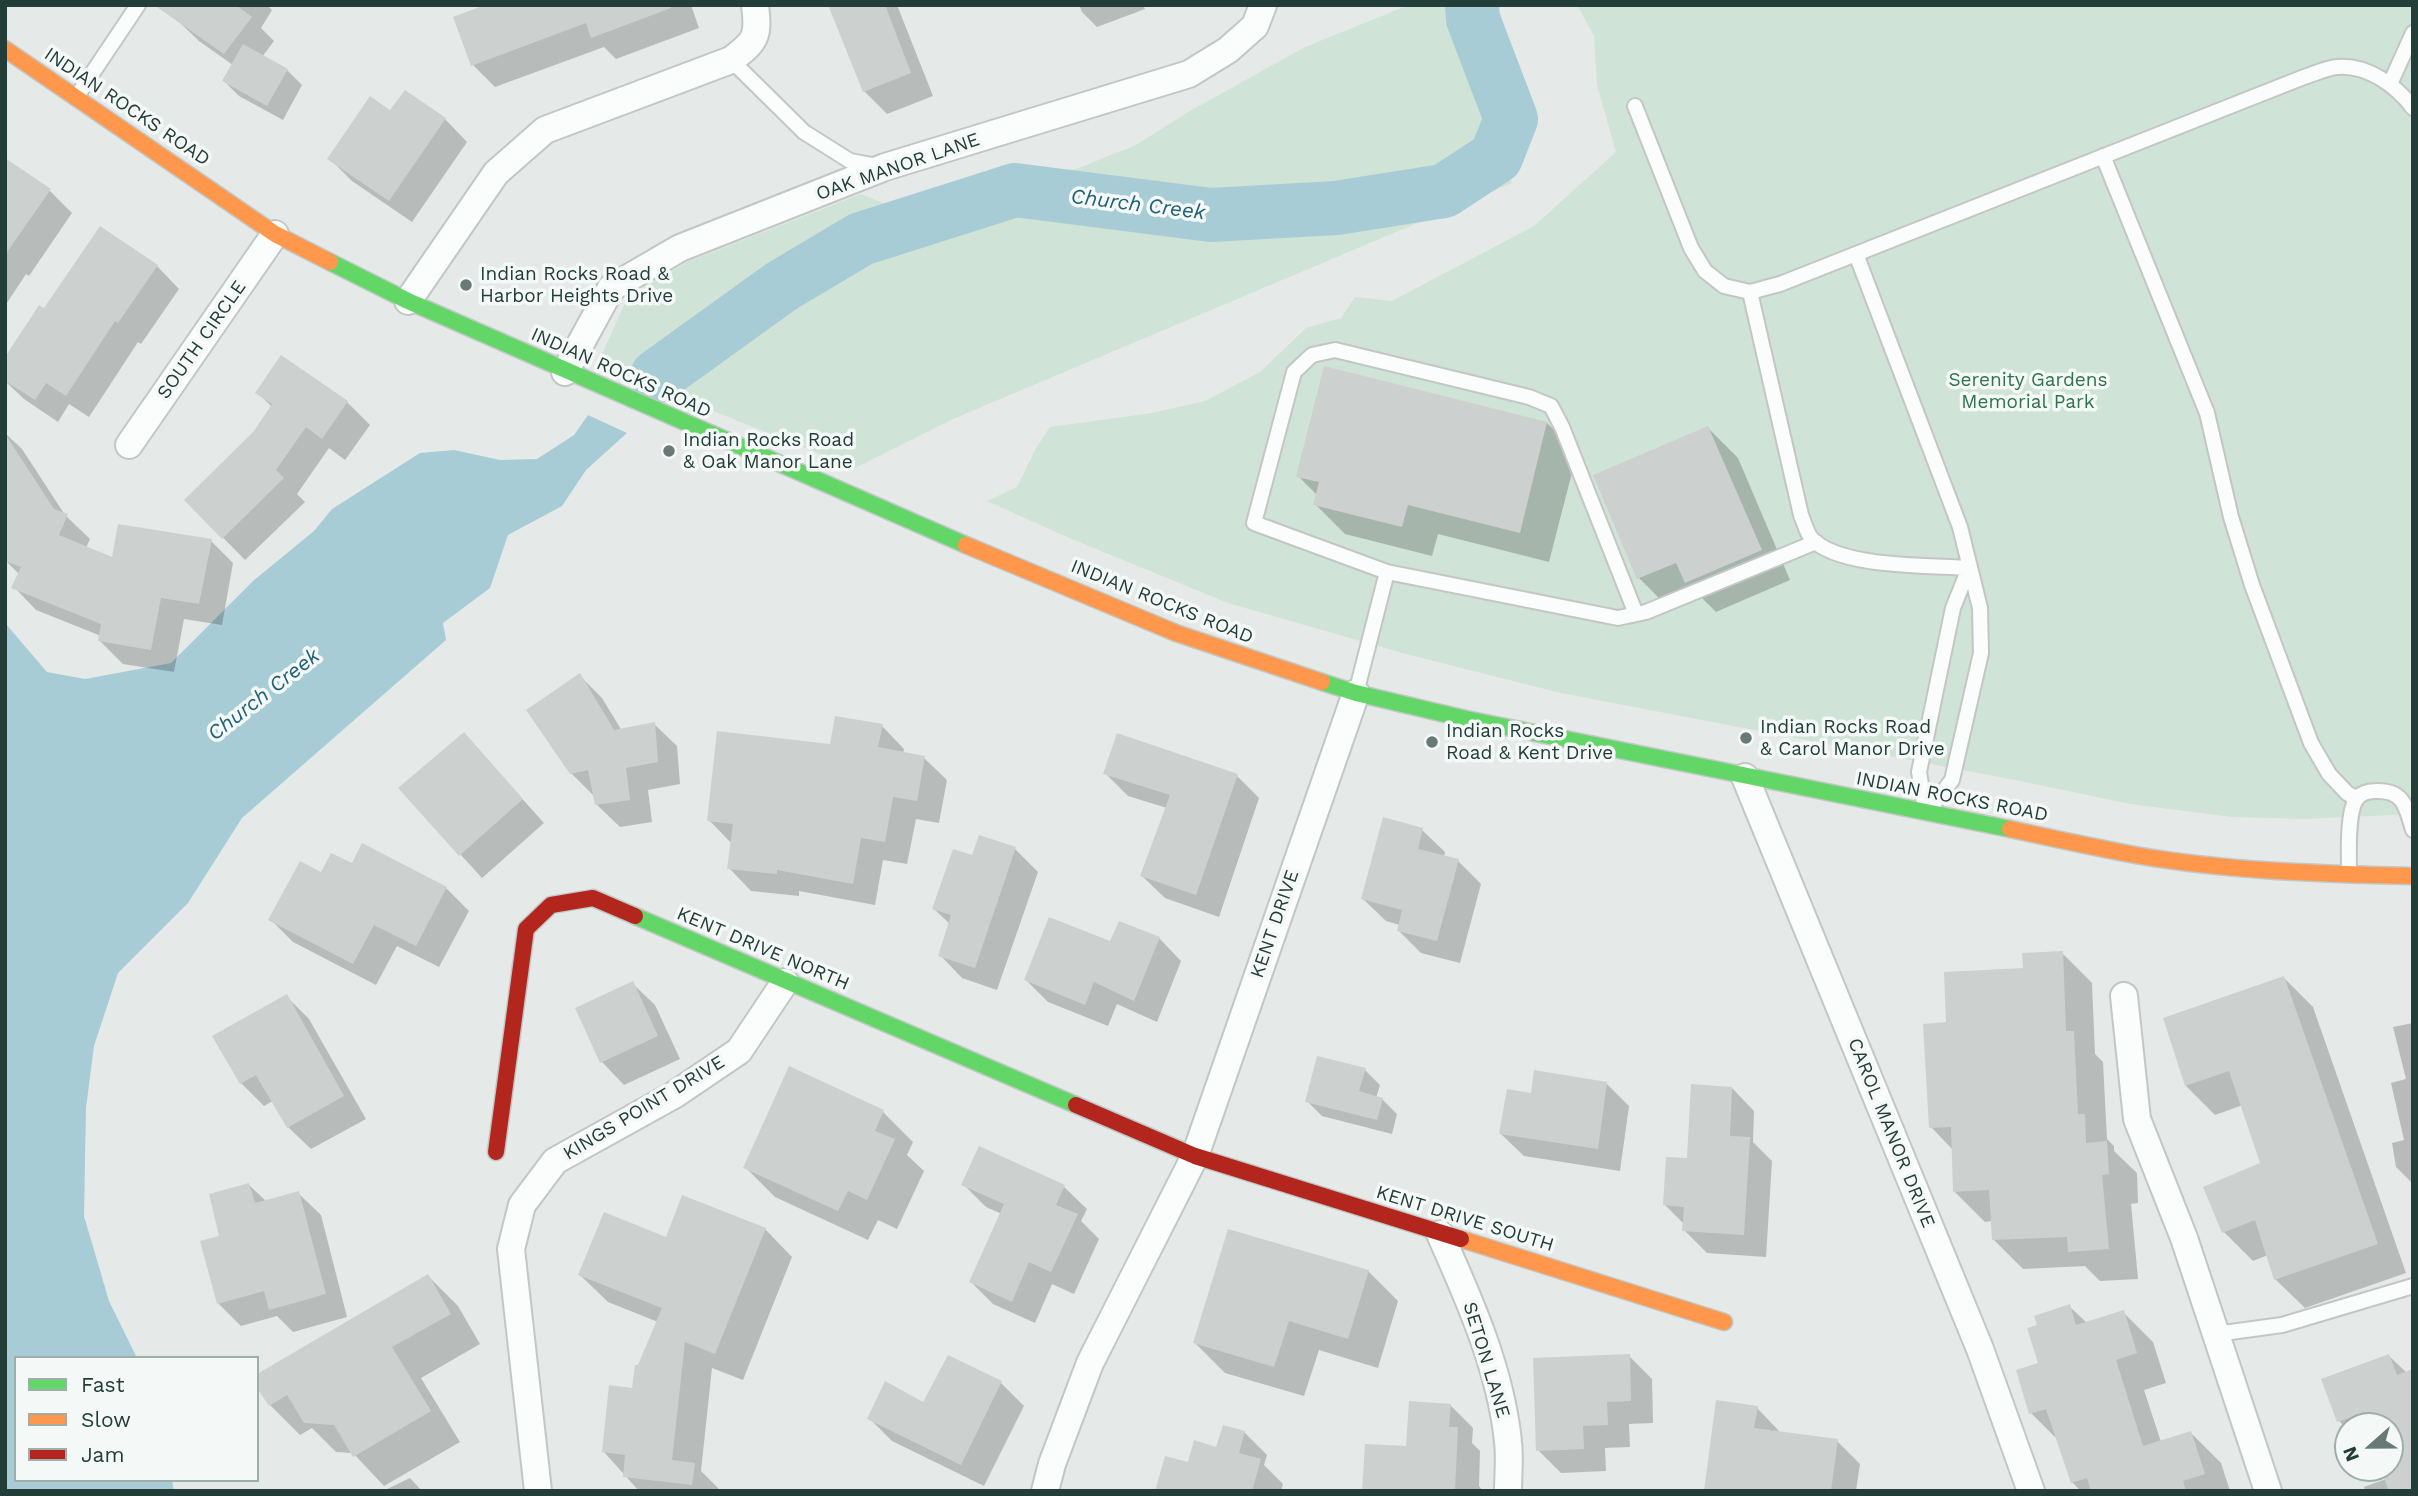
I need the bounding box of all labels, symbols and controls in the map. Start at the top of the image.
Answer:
street label: INDIAN ROCKS ROAD [40,43,214,171]
street label: OAK MANOR LANE [813,128,983,206]
water label: Church Creek [1069,184,1207,226]
place label: Indian Rocks Road & Harbor Heights Drive [480,263,673,307]
street label: SOUTH CIRCLE [153,276,251,404]
marker: Indian Rocks Road & Harbor Heights Drive [458,277,474,293]
street label: INDIAN ROCKS ROAD [527,323,715,423]
park label: Serenity Gardens Memorial Park [1948,369,2108,413]
place label: Indian Rocks Road & Oak Manor Lane [683,429,854,473]
marker: Indian Rocks Road & Oak Manor Lane [661,443,677,459]
street label: INDIAN ROCKS ROAD [1067,555,1257,649]
water label: Church Creek [203,643,325,747]
place label: Indian Rocks Road & Carol Manor Drive [1760,716,1945,760]
place label: Indian Rocks Road & Kent Drive [1446,720,1613,764]
marker: Indian Rocks Road & Carol Manor Drive [1738,730,1754,746]
marker: Indian Rocks Road & Kent Drive [1424,734,1440,750]
street label: INDIAN ROCKS ROAD [1854,767,2050,827]
street label: KENT DRIVE [1246,867,1304,981]
street label: KENT DRIVE NORTH [673,902,853,996]
street label: CAROL MANOR DRIVE [1842,1035,1940,1231]
street label: KINGS POINT DRIVE [559,1051,729,1165]
street label: KENT DRIVE SOUTH [1373,1181,1557,1257]
street label: SETON LANE [1458,1299,1514,1421]
legend [14,1356,259,1482]
text: Fast [81,1372,125,1397]
text: Slow [81,1407,131,1432]
north arrow [2334,1412,2404,1482]
text: Jam [81,1442,124,1467]
text: N [2338,1443,2364,1465]

